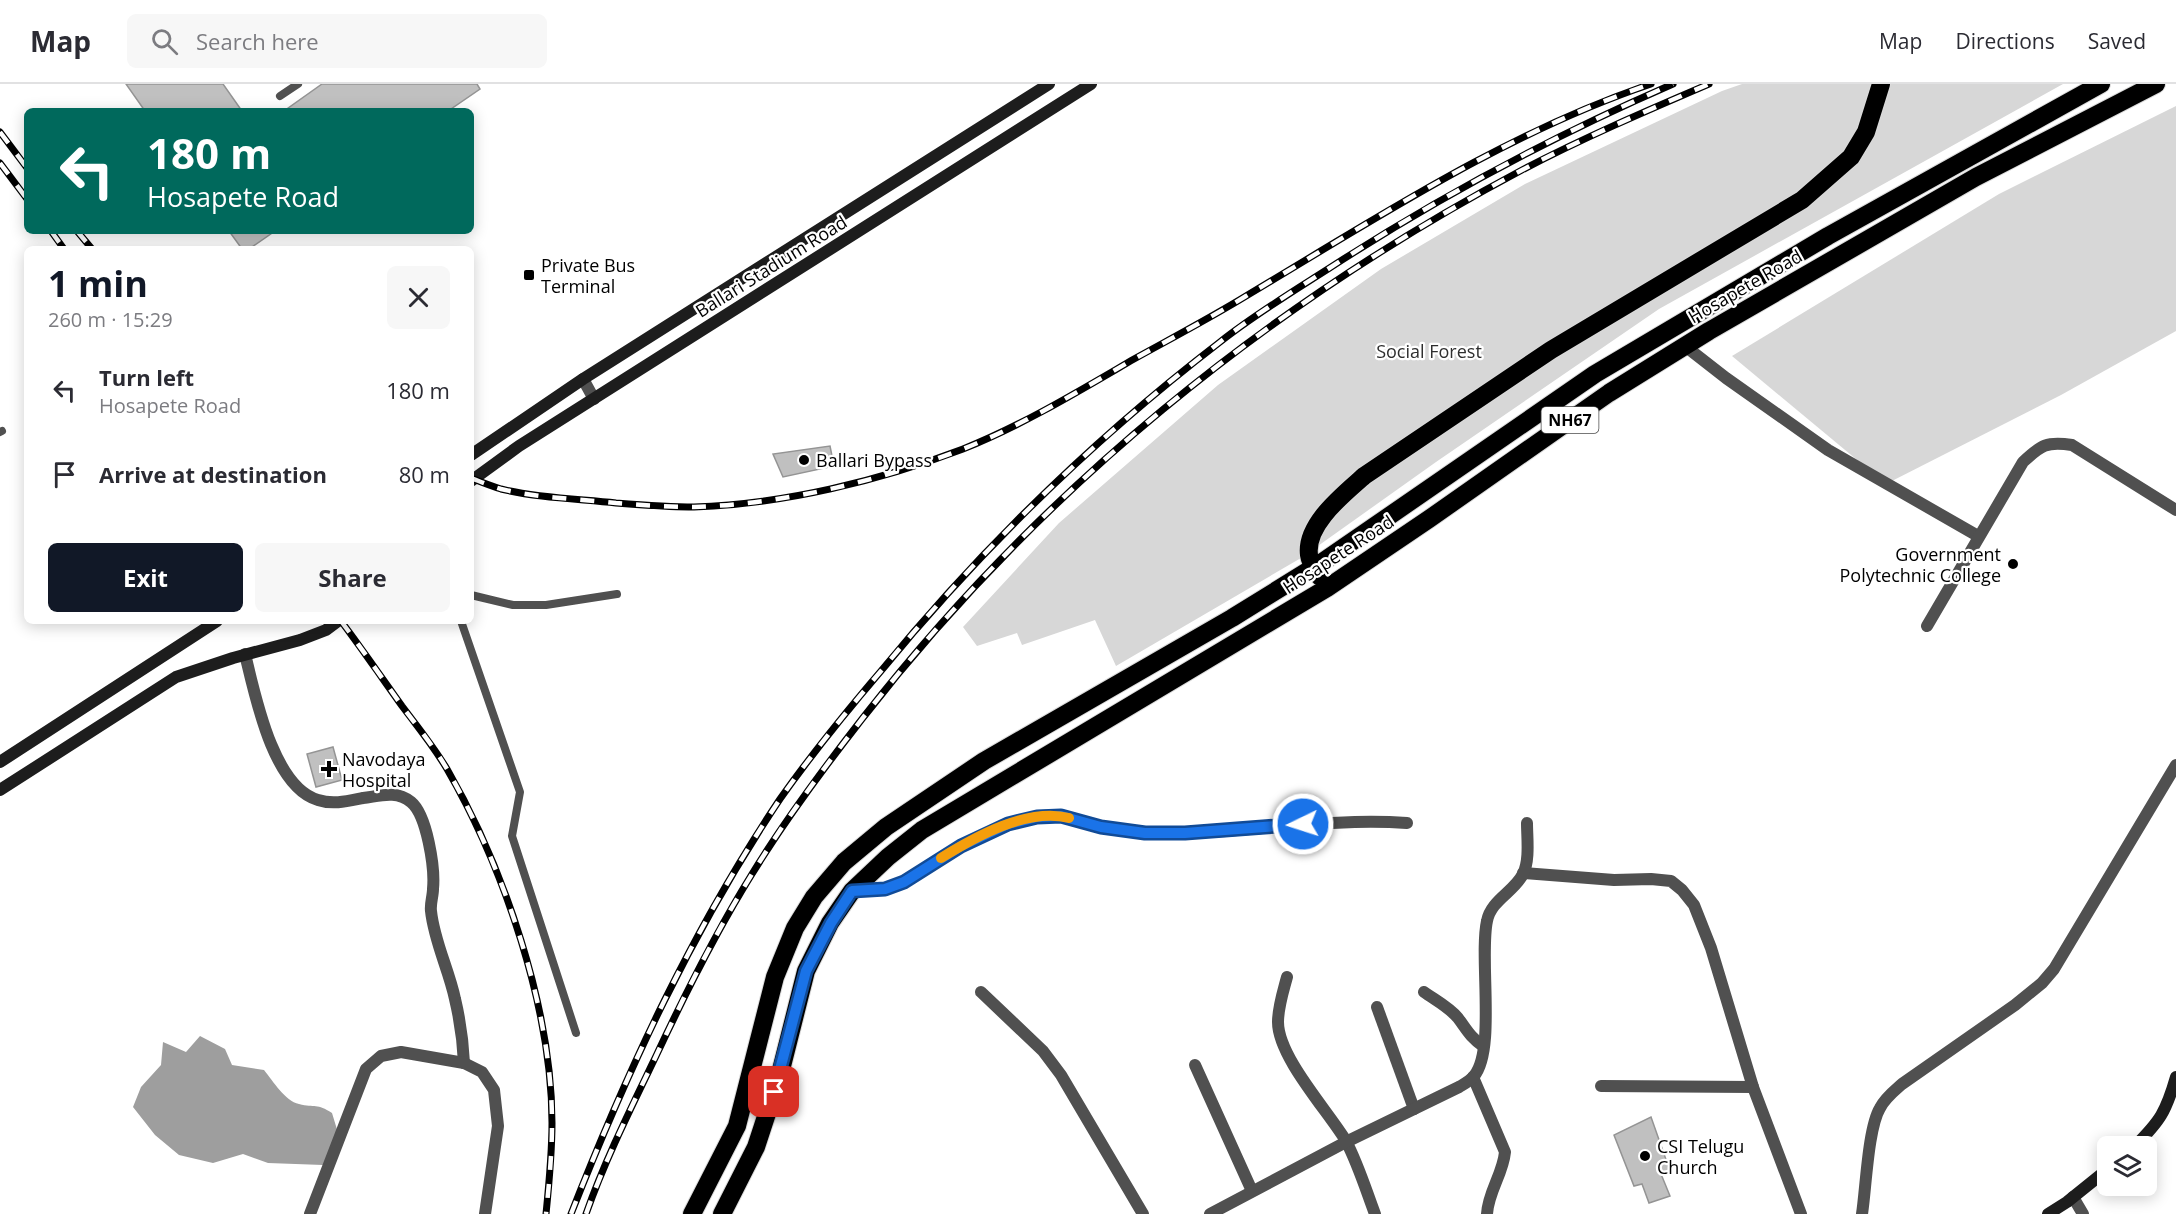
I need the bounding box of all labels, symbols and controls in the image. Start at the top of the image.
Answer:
search box [127,14,547,68]
text: Map [30,22,91,60]
icon: search [148,25,181,58]
text: Search here [196,26,319,56]
text: Map [1879,27,1922,55]
text: Directions [1955,27,2055,55]
text: Saved [2088,27,2146,55]
text: 180 m [147,124,271,181]
icon: left [48,132,126,210]
text: Hosapete Road [147,178,339,215]
street label: Ballari Stadium Road [691,210,851,322]
street label: Hosapete Road [1684,244,1806,328]
place label: Private Bus Terminal [541,253,635,298]
text: 1 min [48,259,148,308]
button: close [387,266,450,329]
marker: Private Bus Terminal [522,268,536,282]
text: 260 m · 15:29 [48,306,173,333]
park label: Social Forest [1376,339,1482,363]
text: Turn left [99,362,194,392]
icon: left [48,374,81,407]
text: 180 m [386,375,450,405]
text: Hosapete Road [99,392,241,419]
road number: NH67 [1542,407,1598,433]
place label: Ballari Bypass [816,448,932,472]
marker: Ballari Bypass [797,453,811,467]
icon: arrive [48,458,81,491]
text: Arrive at destination [99,459,327,489]
text: 80 m [399,459,450,489]
street label: Hosapete Road [1278,509,1398,599]
place label: Government Polytechnic College [1839,542,2001,587]
button: Exit [48,543,243,612]
button: Share [255,543,450,612]
marker: Government Polytechnic College [2006,557,2020,571]
place label: Navodaya Hospital [342,747,425,792]
marker: Navodaya Hospital [320,760,338,778]
position arrow [1271,792,1335,856]
pin [748,1066,799,1117]
icon: arrive [757,1075,790,1108]
place label: CSI Telugu Church [1657,1134,1744,1179]
map controls [2097,1136,2157,1196]
button: layers [2097,1136,2157,1196]
marker: CSI Telugu Church [1638,1149,1652,1163]

